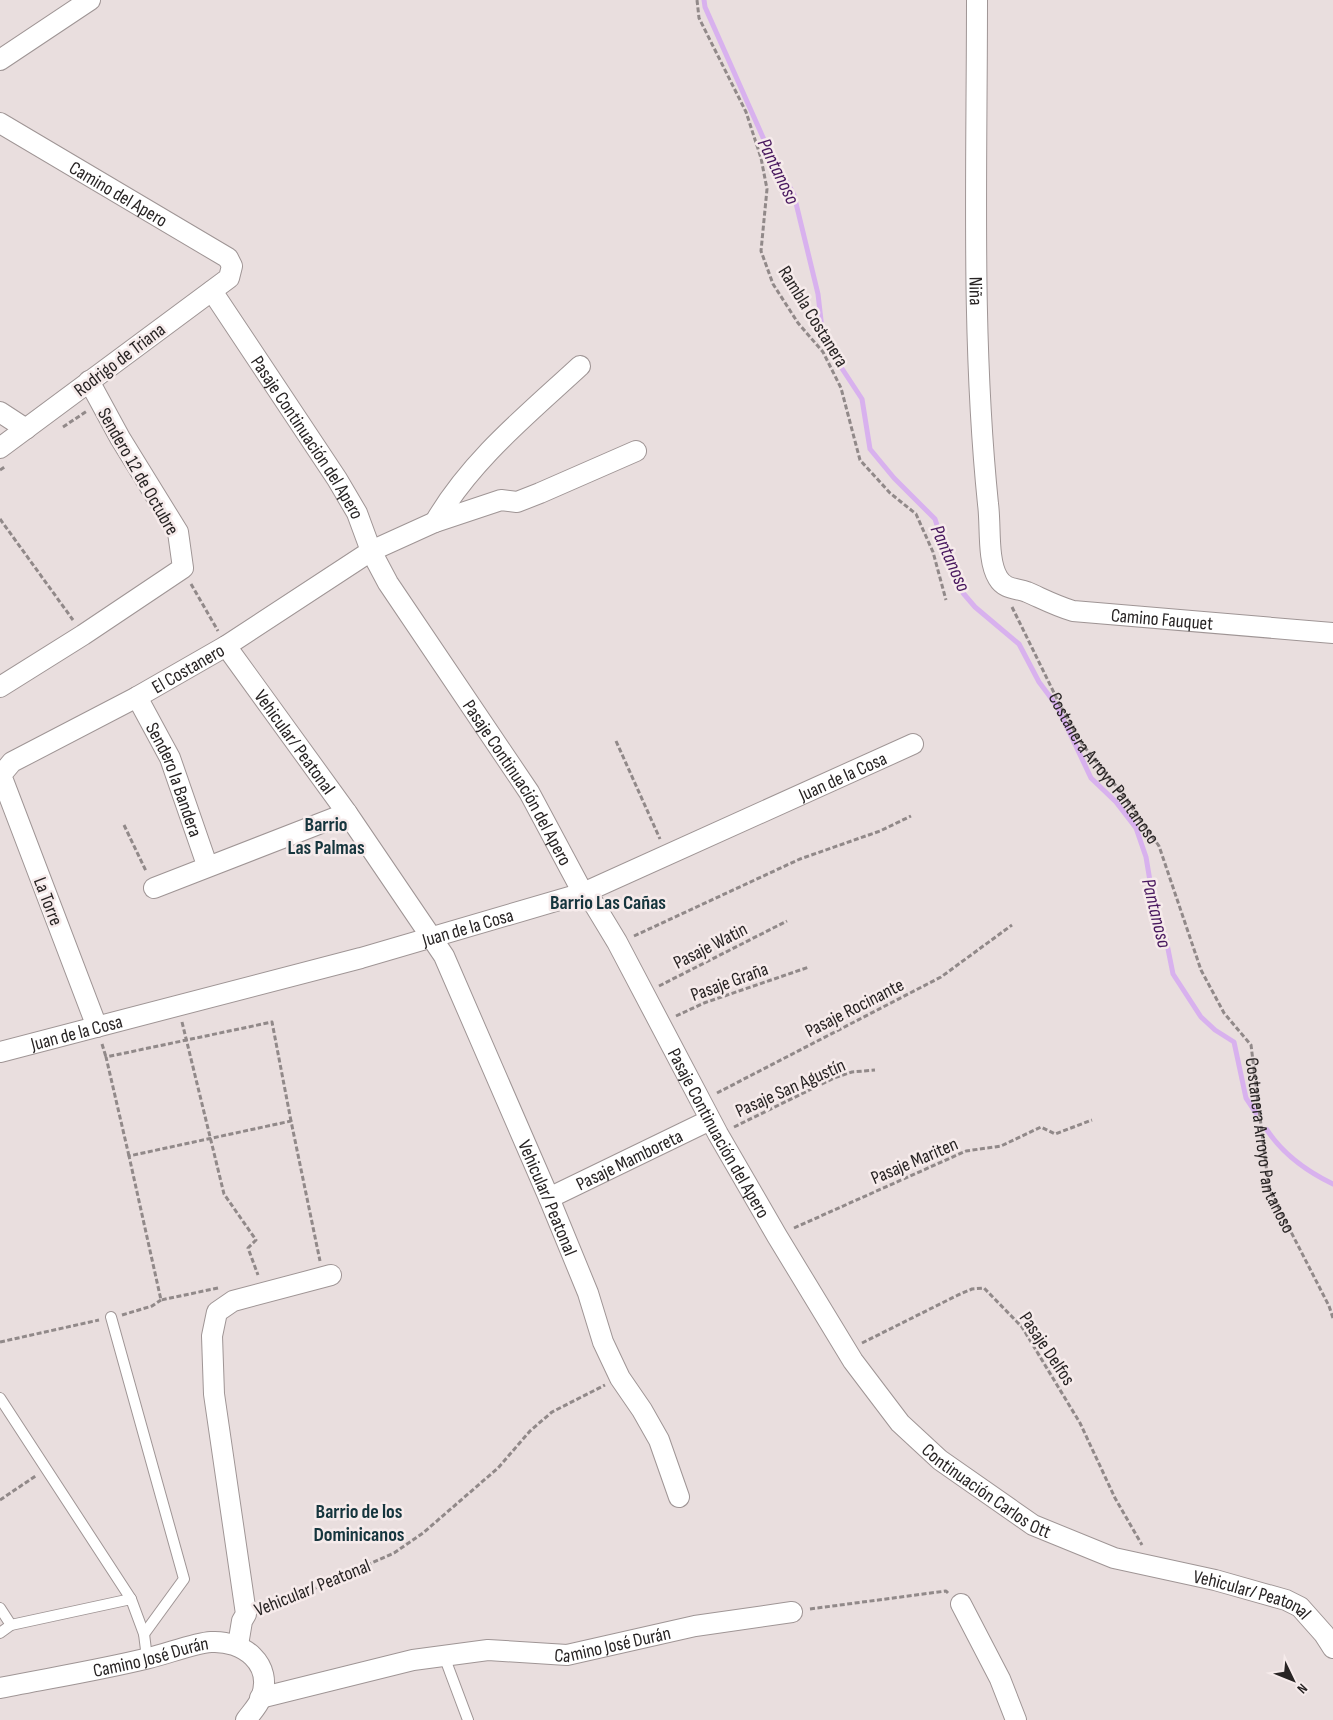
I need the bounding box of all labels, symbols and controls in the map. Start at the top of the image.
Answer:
water label: Pantanoso [752,135,804,208]
street label: Camino del Apero [65,157,171,233]
street label: Rambla Costanera [773,262,853,372]
street label: Niña [963,277,987,306]
street label: Rodrigo de Triana [70,318,170,402]
street label: Pasaje Continuación del Apero [245,352,368,522]
street label: Sendero 12 de Octubre [92,404,183,539]
water label: Pantanoso [925,521,975,595]
street label: Camino Fauquet [1110,604,1214,636]
street label: El Costanero [148,639,229,699]
street label: Vehicular/ Peatonal [249,686,340,799]
street label: Costanera Arroyo Pantanoso [1043,689,1164,849]
street label: Pasaje Continuación del Apero [457,696,576,870]
street label: Sendero la Bandera [140,719,206,840]
street label: Juan de la Cosa [795,747,891,807]
district label: Barrio Las Palmas [287,813,365,860]
street label: La Torre [28,874,67,929]
water label: Pantanoso [1136,876,1176,950]
district label: Barrio Las Cañas [550,891,666,915]
street label: Juan de la Cosa [419,904,516,953]
street label: Pasaje Watin [670,918,751,975]
street label: Pasaje Graña [688,958,771,1007]
street label: Pasaje Rocinante [801,974,908,1043]
street label: Juan de la Cosa [28,1011,125,1057]
street label: Pasaje Continuación del Apero [662,1045,774,1223]
street label: Pasaje San Agustín [732,1054,849,1123]
street label: Costanera Arroyo Pantanoso [1240,1056,1300,1237]
street label: Pasaje Mamboreta [573,1125,687,1196]
street label: Pasaje Mariten [868,1133,962,1190]
street label: Vehicular/ Peatonal [512,1137,581,1259]
street label: Pasaje Delfos [1014,1308,1080,1390]
street label: Continuación Carlos Ott [917,1439,1054,1544]
district label: Barrio de los Dominicanos [313,1500,405,1547]
street label: Vehicular/ Peatonal [251,1555,374,1622]
street label: Vehicular/ Peatonal [1191,1566,1315,1625]
street label: Camino José Durán [554,1622,673,1668]
street label: Camino José Durán [91,1632,210,1683]
north arrow [1268,1655,1318,1705]
text: N [1293,1680,1311,1697]

